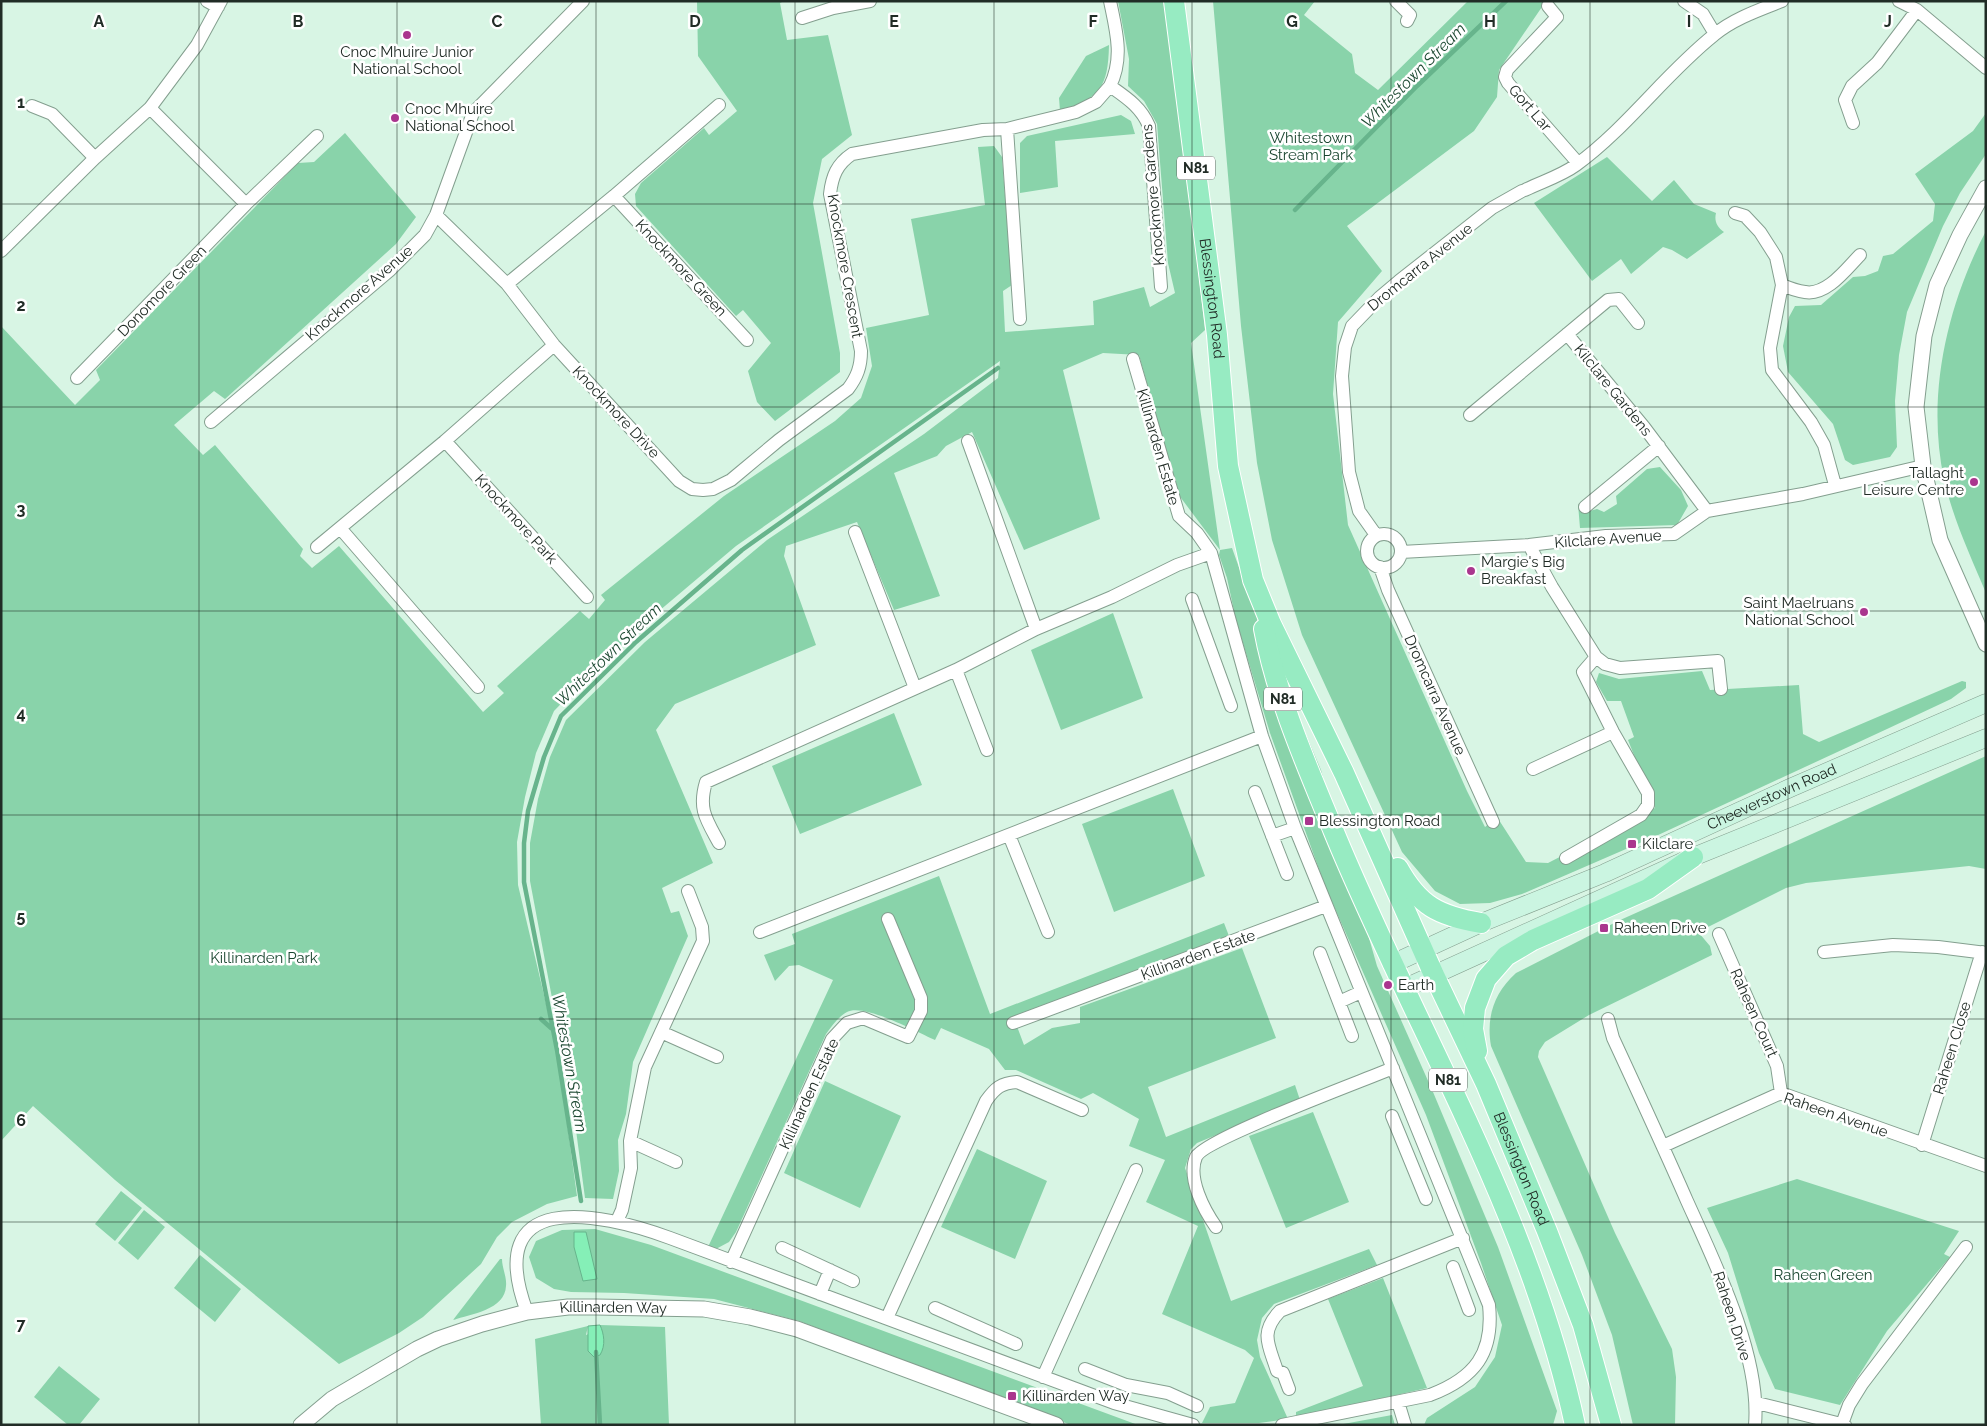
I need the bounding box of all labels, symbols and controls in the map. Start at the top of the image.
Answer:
text: A [94,12,105,31]
text: B [293,12,304,31]
text: C [492,12,503,31]
text: D [689,12,701,31]
text: E [889,12,899,31]
text: F [1088,12,1098,31]
text: G [1286,12,1298,31]
text: H [1484,12,1496,31]
text: I [1687,12,1691,31]
text: J [1884,12,1892,31]
water label: Whitestown Stream [1357,19,1470,132]
marker: Cnoc Mhuire Junior National School [401,29,413,41]
place label: Cnoc Mhuire Junior National School [340,43,475,78]
street label: Gort Lar [1505,81,1556,136]
text: 1 [17,93,25,112]
place label: Cnoc Mhuire National School [405,100,515,135]
marker: Cnoc Mhuire National School [389,112,401,124]
street label: Knockmore Gardens [1138,124,1168,266]
park label: Whitestown Stream Park [1269,129,1353,164]
road number: N81 [1177,156,1215,180]
street label: Knockmore Crescent [823,193,867,339]
street label: Knockmore Green [631,216,731,320]
street label: Dromcarra Avenue [1364,219,1476,315]
street label: Blessington Road [1196,237,1228,359]
street label: Knockmore Avenue [302,241,416,344]
street label: Donomore Green [114,242,210,340]
text: 2 [16,296,26,315]
street label: Kilclare Gardens [1570,340,1656,440]
street label: Knockmore Drive [569,362,664,462]
street label: Killinarden Estate [1133,387,1183,507]
place label: Tallaght Leisure Centre [1863,464,1964,499]
street label: Knockmore Park [471,470,561,568]
marker: Tallaght Leisure Centre [1968,476,1980,488]
text: 3 [17,500,26,519]
street label: Kilclare Avenue [1554,526,1662,552]
place label: Margie's Big Breakfast [1481,553,1565,588]
marker: Margie's Big Breakfast [1465,565,1477,577]
place label: Saint Maelruans National School [1743,594,1855,629]
water label: Whitestown Stream [551,599,665,710]
marker: Saint Maelruans National School [1858,606,1870,618]
street label: Dromcarra Avenue [1400,632,1470,758]
road number: N81 [1264,688,1302,711]
text: 4 [16,704,26,723]
street label: Cheeverstown Road [1704,760,1839,834]
place label: Blessington Road [1319,812,1440,830]
marker: Blessington Road [1303,815,1315,827]
place label: Kilclare [1642,835,1694,853]
marker: Kilclare [1626,838,1638,850]
text: 5 [17,907,26,926]
place label: Raheen Drive [1614,919,1707,937]
marker: Raheen Drive [1598,922,1610,934]
street label: Killinarden Estate [1138,926,1258,984]
park label: Killinarden Park [210,949,318,967]
street label: Raheen Court [1726,966,1782,1060]
place label: Earth [1398,976,1434,994]
marker: Earth [1382,979,1394,991]
water label: Whitestown Stream [548,992,591,1134]
street label: Raheen Close [1929,999,1975,1097]
street label: Killinarden Estate [775,1036,843,1152]
road number: N81 [1429,1068,1467,1092]
street label: Raheen Avenue [1782,1089,1891,1141]
street label: Blessington Road [1490,1109,1553,1228]
text: 6 [16,1111,26,1130]
park label: Raheen Green [1774,1266,1872,1284]
street label: Raheen Drive [1709,1269,1755,1363]
street label: Killinarden Way [558,1298,667,1317]
text: 7 [17,1315,26,1334]
place label: Killinarden Way [1022,1387,1129,1405]
marker: Killinarden Way [1006,1390,1018,1402]

